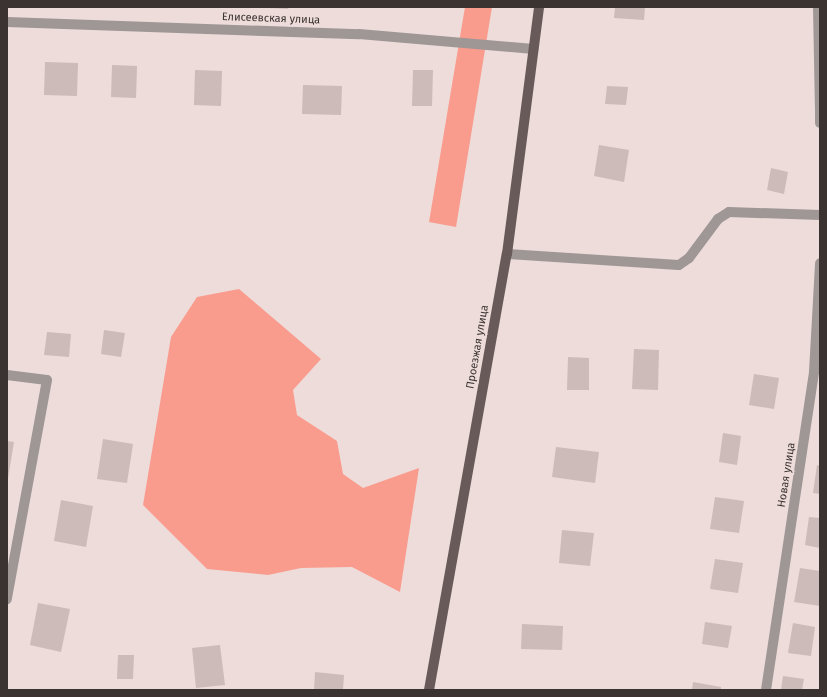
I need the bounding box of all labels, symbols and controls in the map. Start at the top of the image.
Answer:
street label: Елисеевская улица [222,11,320,27]
street label: Проезжая улица [464,304,492,390]
street label: Новая улица [775,442,799,508]

